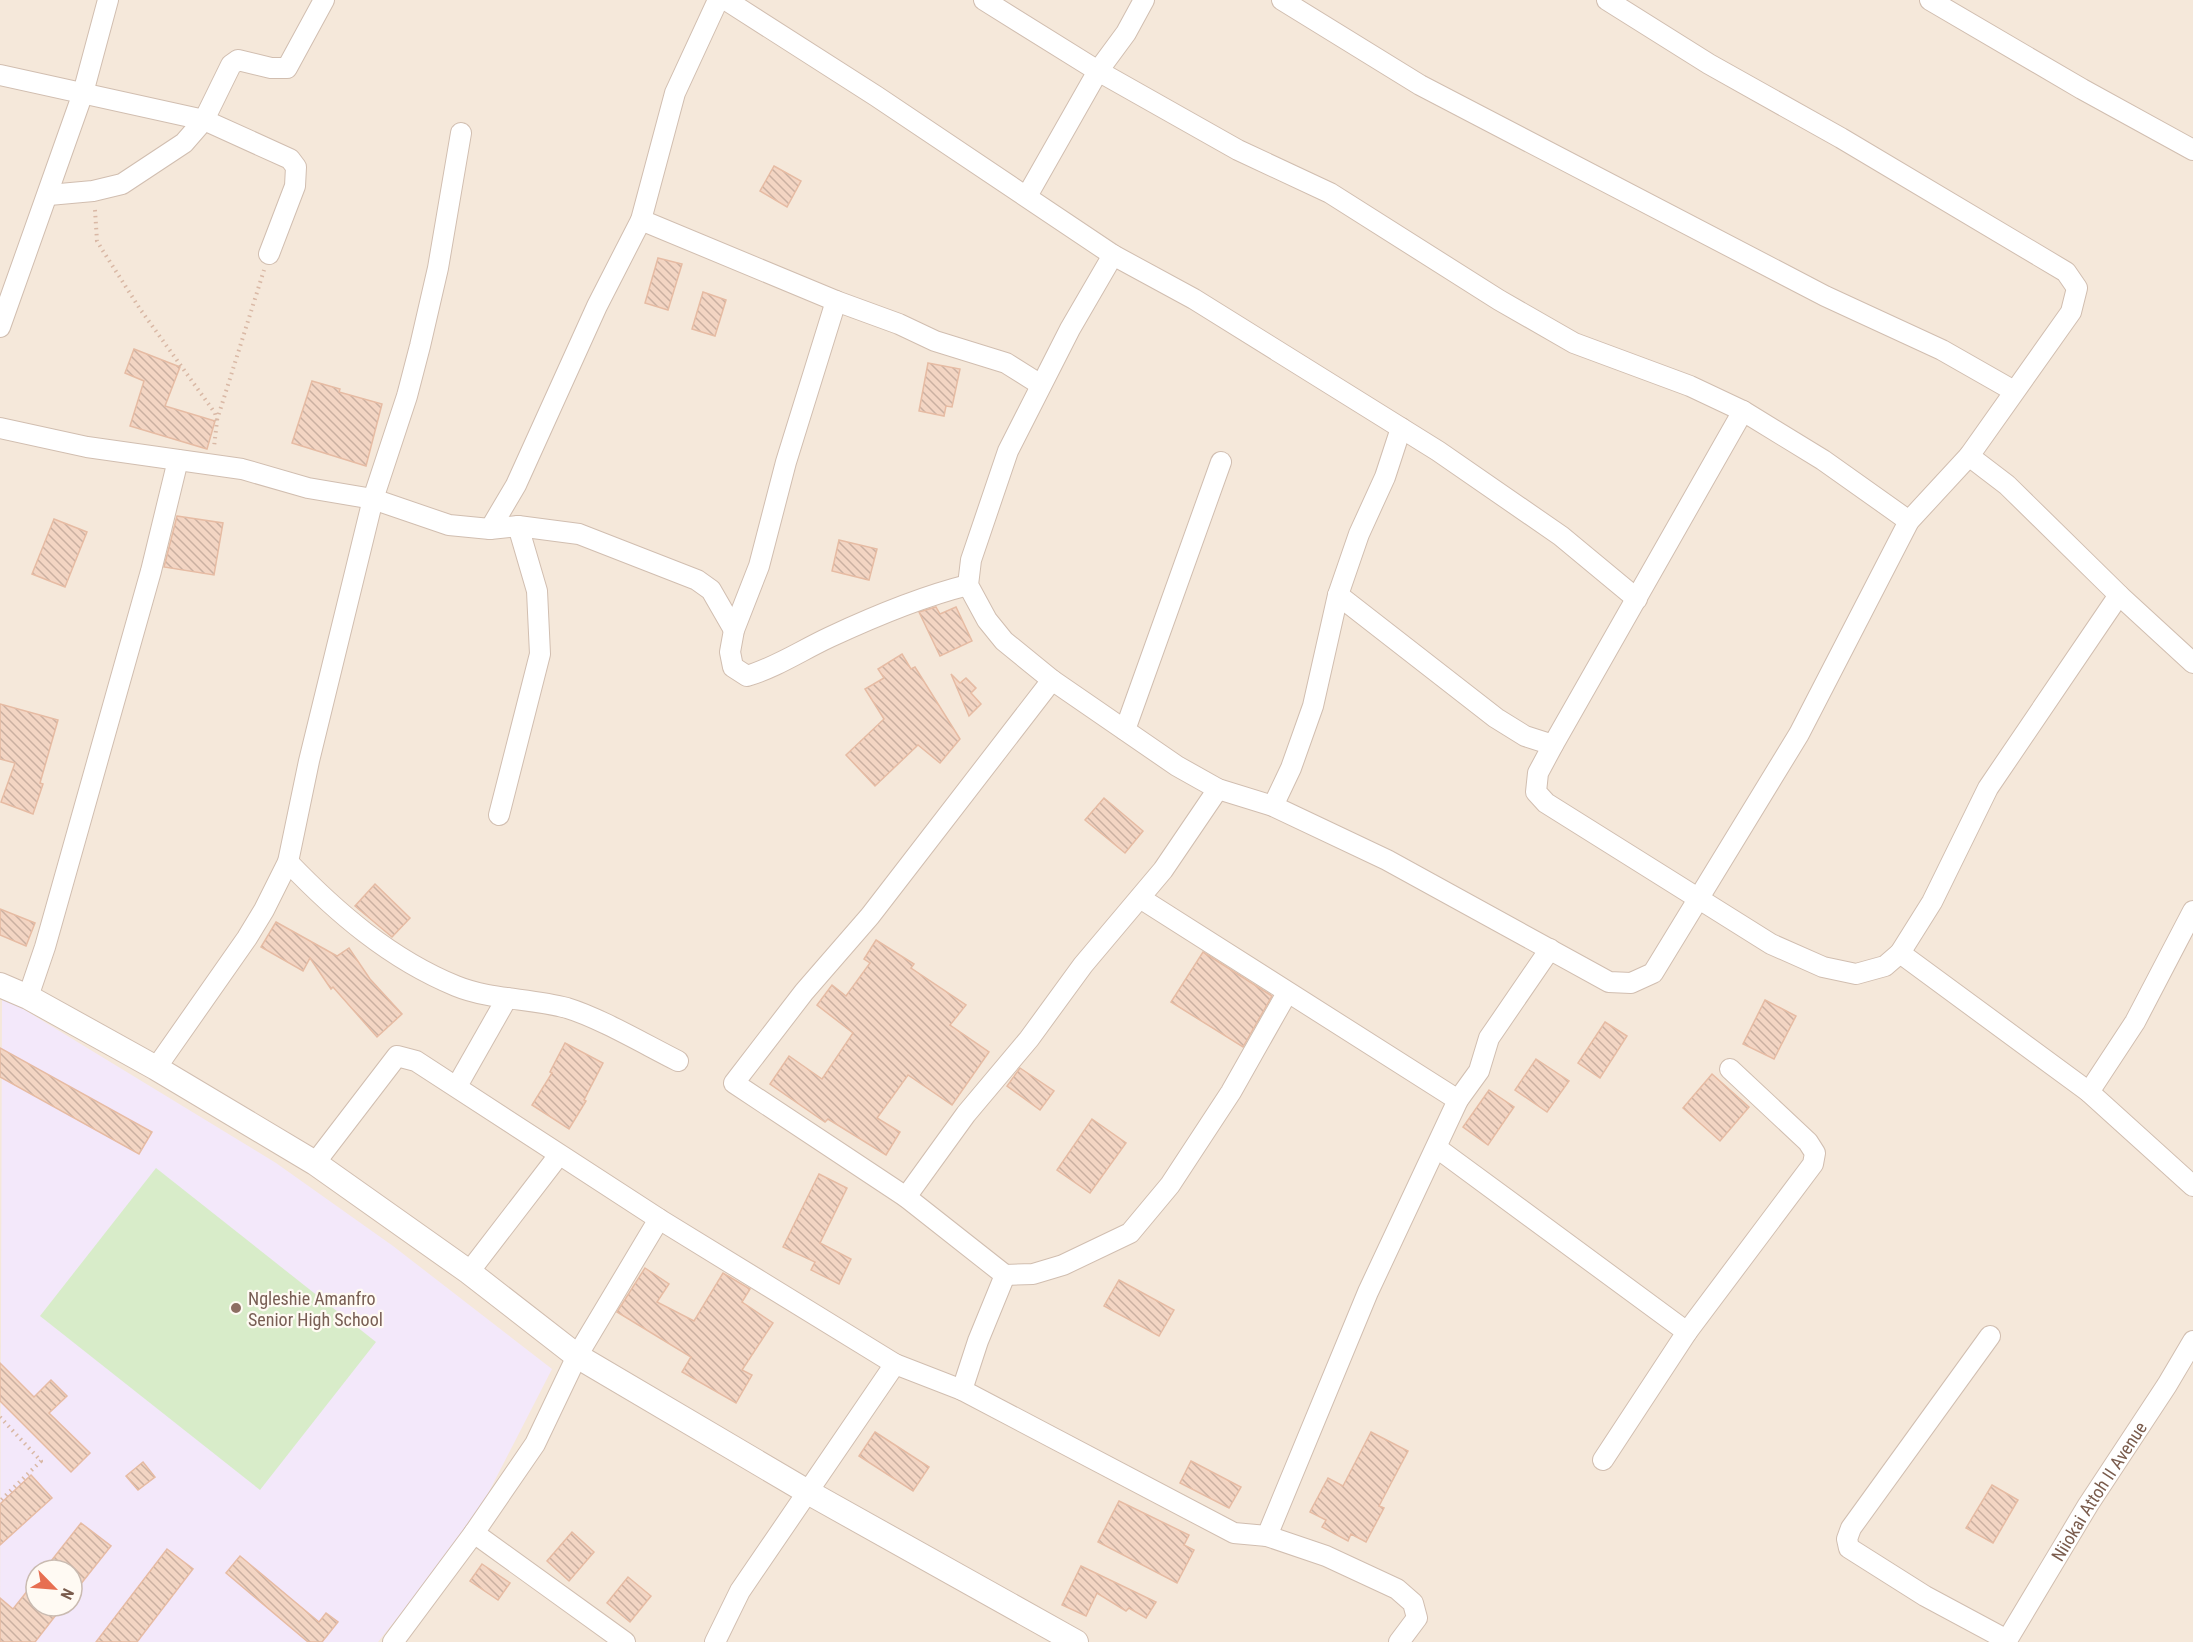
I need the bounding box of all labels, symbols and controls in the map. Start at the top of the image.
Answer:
place label: Ngleshie Amanfro Senior High School [248,1288,383,1330]
marker: Ngleshie Amanfro Senior High School [229,1301,243,1315]
street label: Niiokai Attoh II Avenue [2047,1417,2151,1565]
north arrow [24,1558,84,1618]
text: N [56,1586,78,1603]

